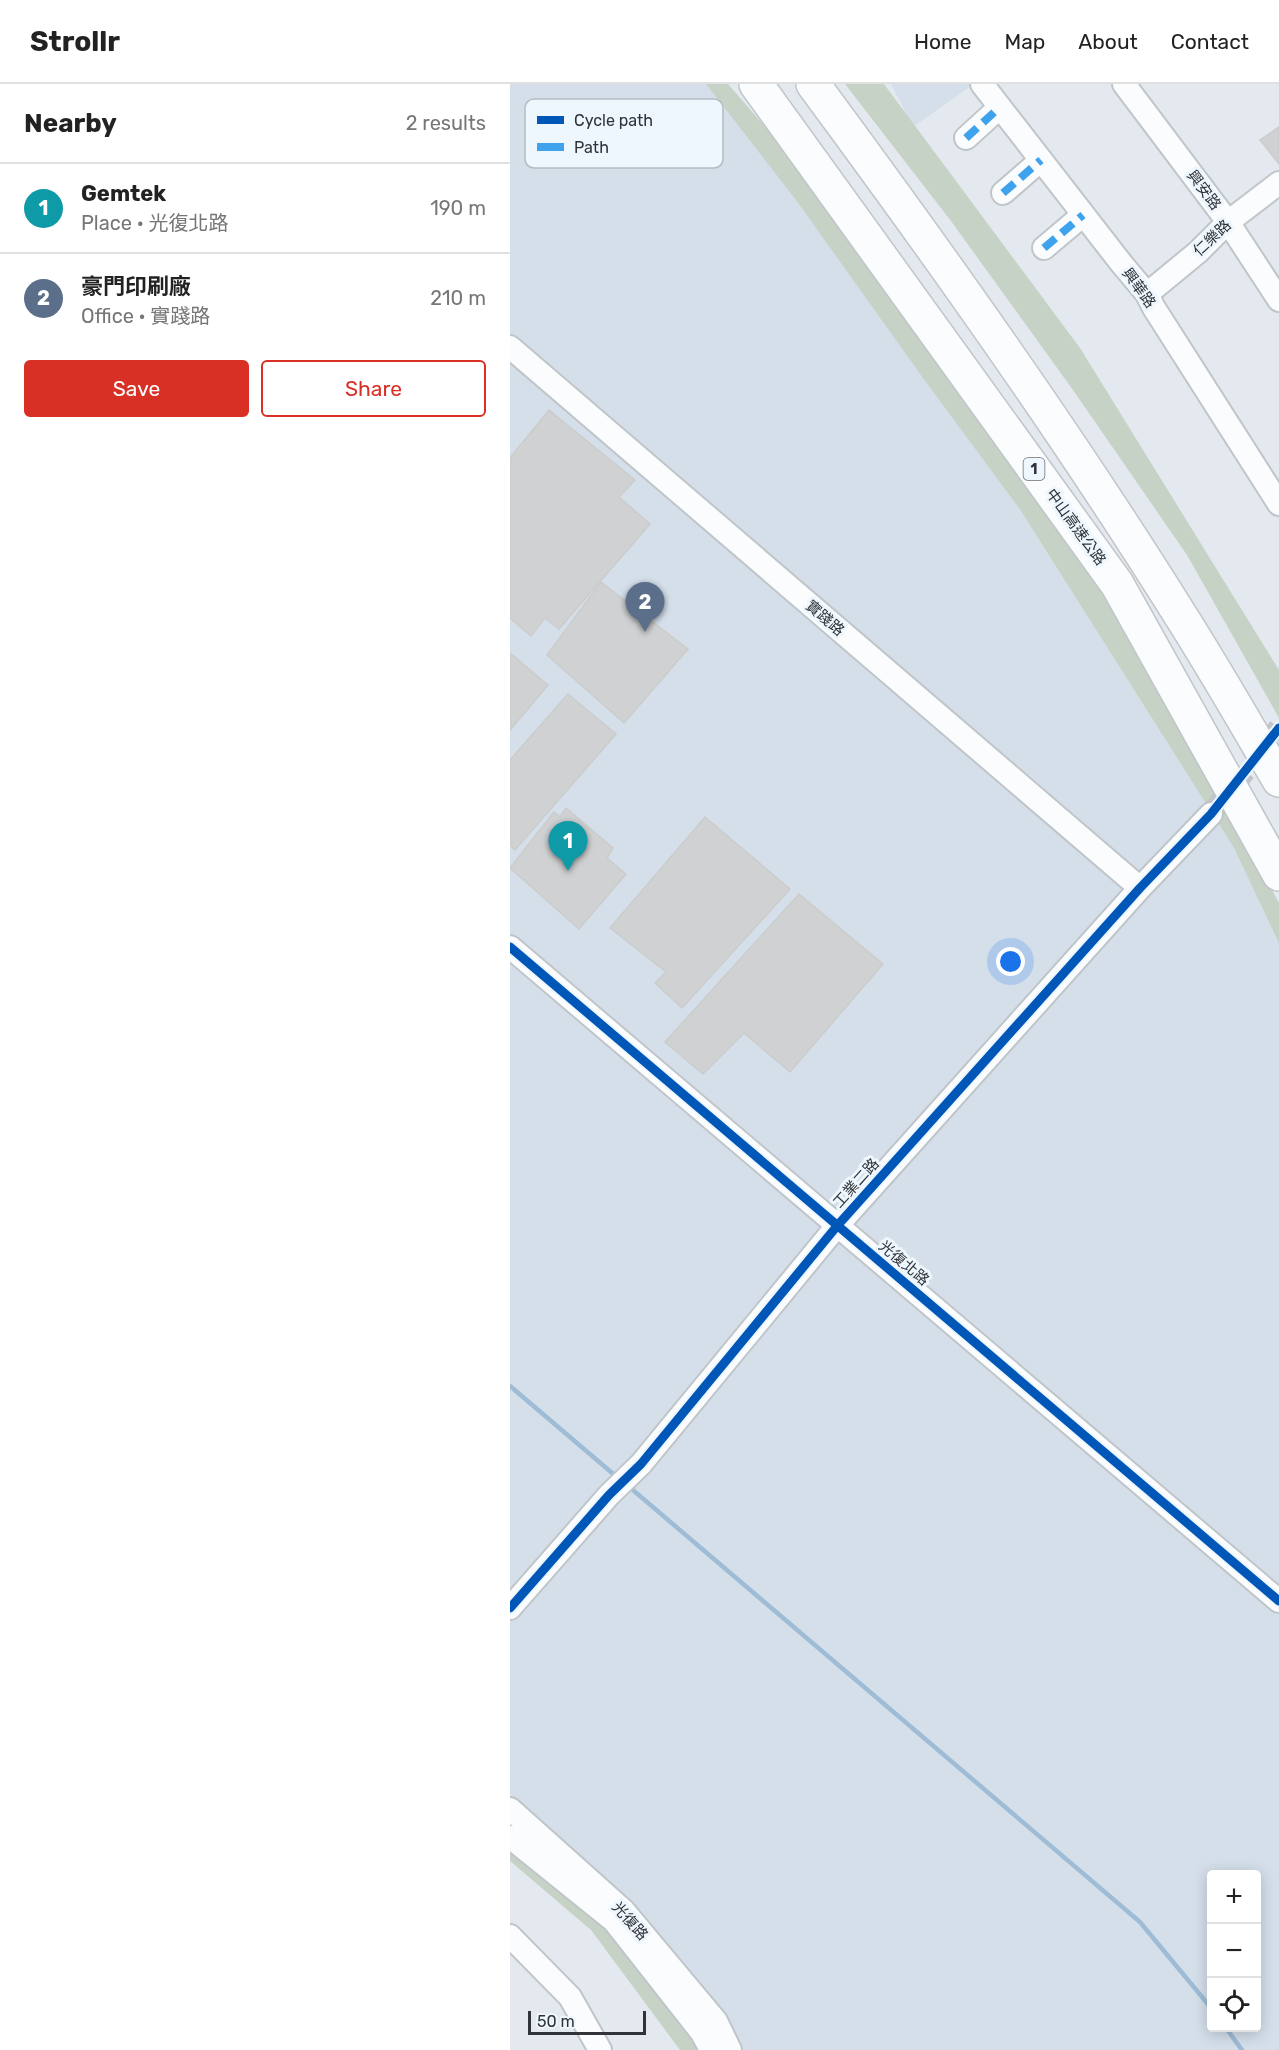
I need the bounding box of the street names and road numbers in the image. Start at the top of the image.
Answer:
street label: 興安路 [1183,167,1225,213]
street label: 仁樂路 [1189,216,1235,260]
street label: 興華路 [1118,265,1160,311]
road number: 1 [1024,458,1044,480]
street label: 中山高速公路 [1042,485,1110,569]
street label: 實踐路 [802,596,848,640]
street label: 工業二路 [829,1155,883,1211]
street label: 光復北路 [875,1237,933,1289]
street label: 光復路 [608,1898,652,1944]

